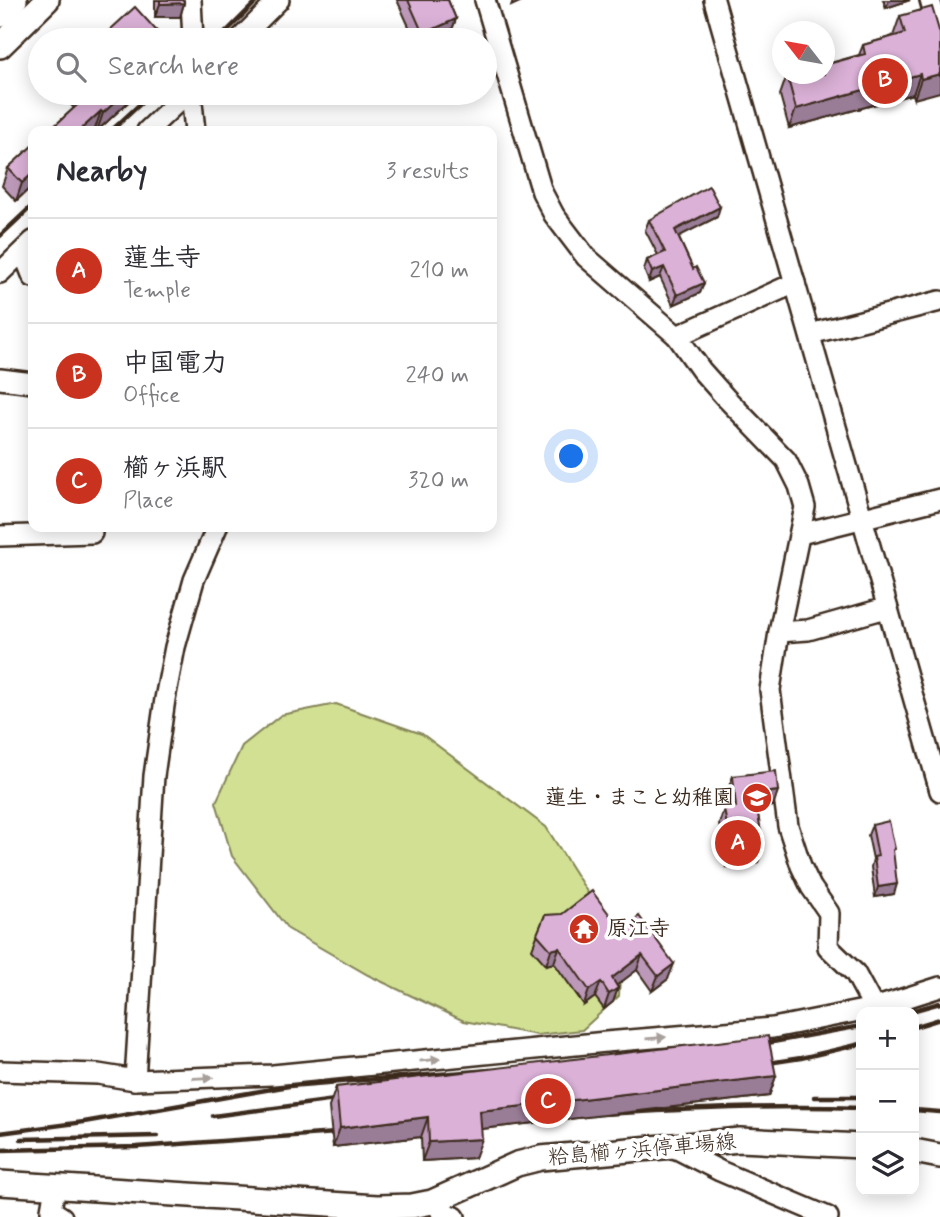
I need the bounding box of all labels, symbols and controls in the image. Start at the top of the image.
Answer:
north arrow [772,21,835,84]
search box [28,28,497,105]
icon: search [52,48,90,86]
text: Search here [108,50,239,84]
pin: B [862,55,908,107]
text: Nearby [56,152,147,191]
text: 3 results [386,157,469,187]
text: 蓮生寺 [123,242,201,276]
text: A [71,256,87,286]
text: 210 m [409,256,469,286]
text: Temple [123,276,191,306]
text: 中国電力 [123,347,227,381]
text: B [72,361,86,391]
text: 240 m [405,361,469,391]
text: Office [123,381,180,411]
your location [554,439,588,473]
text: 櫛ヶ浜駅 [123,452,227,486]
text: C [71,466,87,496]
text: 320 m [408,466,469,496]
text: Place [123,486,174,516]
school or university icon: 蓮生・まこと幼稚園 [740,781,774,815]
place label: 蓮生・まこと幼稚園 [545,784,734,812]
pin: A [715,817,761,869]
temple icon: 原江寺 [567,912,601,946]
place label: 原江寺 [607,915,670,943]
map controls [856,1007,919,1196]
button: + [856,1007,919,1070]
one-way arrow [645,1032,667,1043]
one-way arrow [419,1054,441,1065]
button: − [856,1070,919,1133]
one-way arrow [192,1072,214,1084]
pin: C [525,1075,571,1127]
street label: 粭島櫛ヶ浜停車場線 [547,1128,737,1172]
button: layers [856,1133,919,1196]

